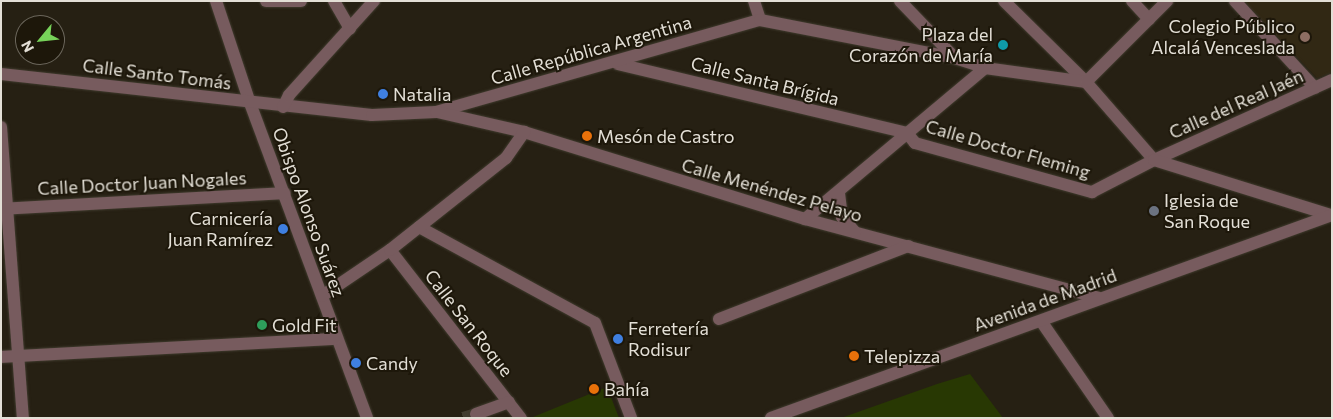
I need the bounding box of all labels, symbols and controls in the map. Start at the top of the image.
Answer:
street label: Calle República Argentina [488,11,694,89]
north arrow [15,15,65,65]
place label: Colegio Público Alcalá Venceslada [1151,16,1295,58]
place label: Plaza del Corazón de María [849,24,993,66]
marker: Colegio Público Alcalá Venceslada [1299,31,1311,43]
text: N [17,38,37,55]
marker: Plaza del Corazón de María [997,39,1009,51]
street label: Calle Santa Brígida [689,52,841,110]
street label: Calle Santo Tomás [81,54,233,94]
street label: Calle del Real Jaén [1166,65,1306,143]
place label: Natalia [393,83,451,105]
marker: Natalia [377,88,389,100]
street label: Calle Doctor Fleming [923,115,1093,183]
street label: Obispo Alonso Suárez [268,124,350,300]
place label: Mesón de Castro [597,125,735,147]
marker: Mesón de Castro [581,130,593,142]
street label: Calle Menéndez Pelayo [679,154,865,226]
street label: Calle Doctor Juan Nogales [37,167,247,199]
place label: Iglesia de San Roque [1164,190,1250,232]
marker: Iglesia de San Roque [1148,205,1160,217]
place label: Carnicería Juan Ramírez [167,208,273,250]
marker: Carnicería Juan Ramírez [277,223,289,235]
street label: Avenida de Madrid [970,264,1120,336]
street label: Calle San Roque [421,265,517,381]
place label: Gold Fit [272,314,337,336]
place label: Ferretería Rodisur [628,318,709,360]
marker: Gold Fit [256,319,268,331]
marker: Ferretería Rodisur [612,333,624,345]
place label: Telepizza [864,345,940,367]
marker: Telepizza [848,350,860,362]
place label: Candy [366,352,418,374]
marker: Candy [350,357,362,369]
place label: Bahía [604,378,649,400]
marker: Bahía [588,383,600,395]

